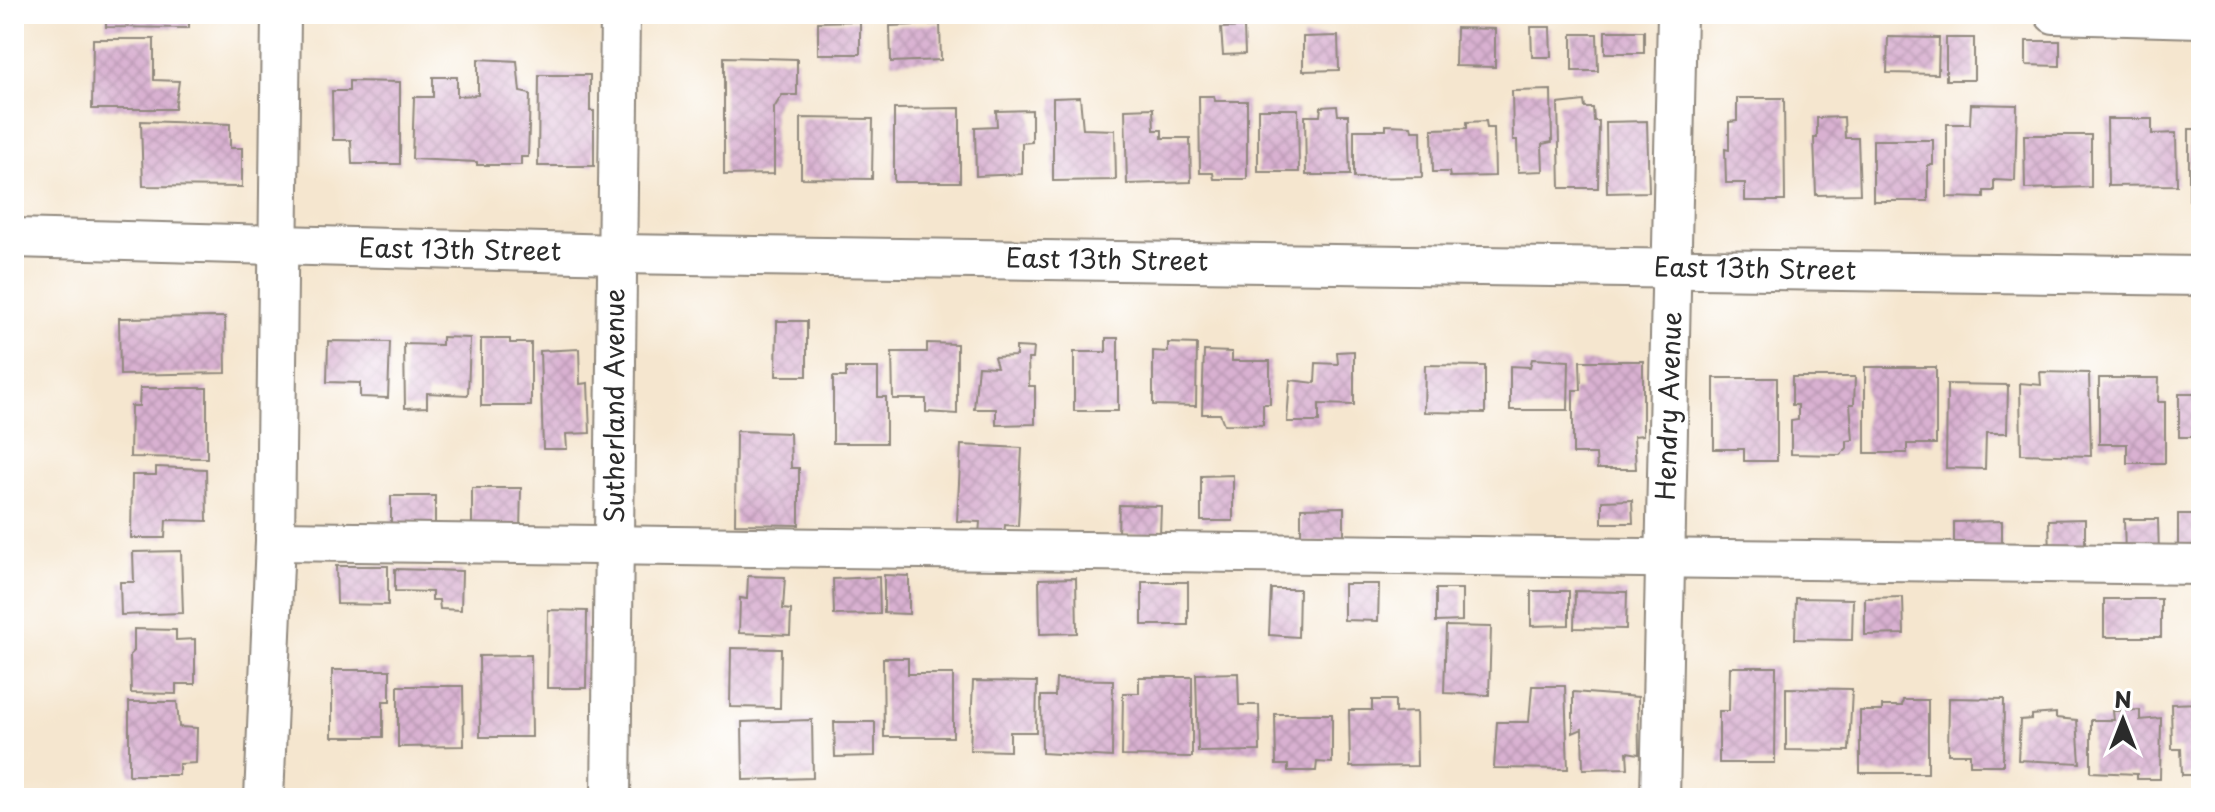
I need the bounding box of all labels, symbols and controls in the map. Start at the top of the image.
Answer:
street label: East 13th Street [358,227,562,270]
street label: East 13th Street [1005,237,1209,280]
street label: East 13th Street [1653,246,1857,289]
street label: Sutherland Avenue [594,288,633,524]
street label: Hendry Avenue [1645,311,1690,501]
north arrow [2083,680,2163,760]
text: N [2114,682,2132,715]

